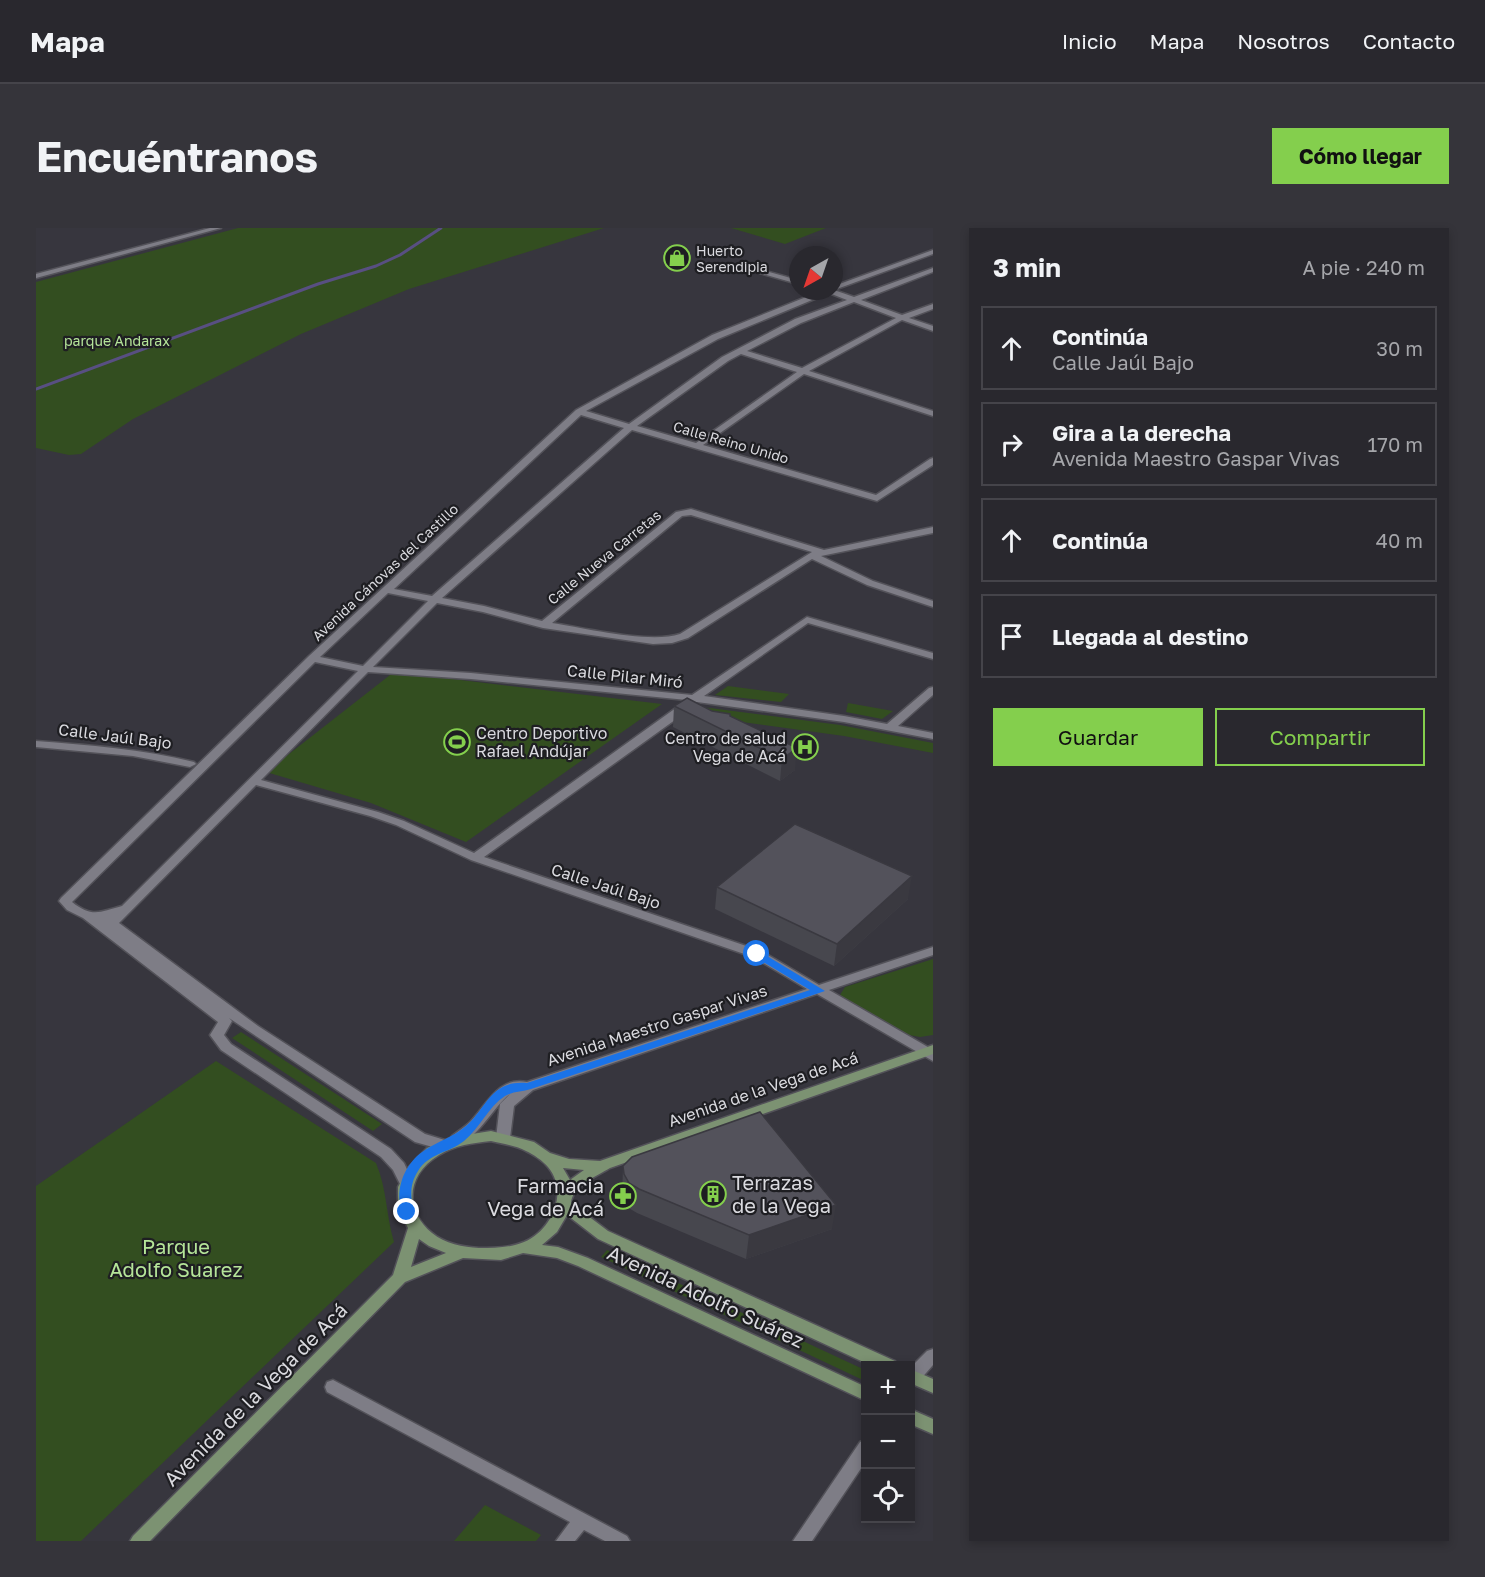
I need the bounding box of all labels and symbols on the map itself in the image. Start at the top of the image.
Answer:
place label: Huerto Serendipia [696,242,768,275]
shop icon: Huerto Serendipia [662,243,692,273]
north arrow [789,246,843,300]
park label: parque Andarax [64,332,170,349]
street label: Calle Reino Unido [671,417,791,467]
street label: Avenida Cánovas del Castillo [309,500,461,644]
street label: Calle Nueva Carretas [544,506,664,608]
street label: Calle Pilar Miró [566,660,684,692]
street label: Calle Jaúl Bajo [57,719,173,753]
place label: Centro Deportivo Rafael Andújar [476,723,607,761]
sports icon: Centro Deportivo Rafael Andújar [442,727,472,757]
place label: Centro de salud Vega de Acá [665,728,786,766]
hospital icon: Centro de salud Vega de Acá [790,732,820,762]
street label: Calle Jaúl Bajo [549,859,663,913]
route start [743,940,769,966]
street label: Avenida Maestro Gaspar Vivas [544,980,770,1070]
street label: Avenida de la Vega de Acá [666,1047,860,1131]
place label: Terrazas de la Vega [732,1170,831,1217]
place label: Farmacia Vega de Acá [487,1173,604,1220]
building icon: Terrazas de la Vega [698,1179,728,1209]
pharmacy icon: Farmacia Vega de Acá [608,1181,638,1211]
route end [393,1198,419,1224]
park label: Parque Adolfo Suarez [109,1234,243,1281]
street label: Avenida Adolfo Suárez [604,1240,808,1352]
street label: Avenida de la Vega de Acá [158,1297,352,1491]

